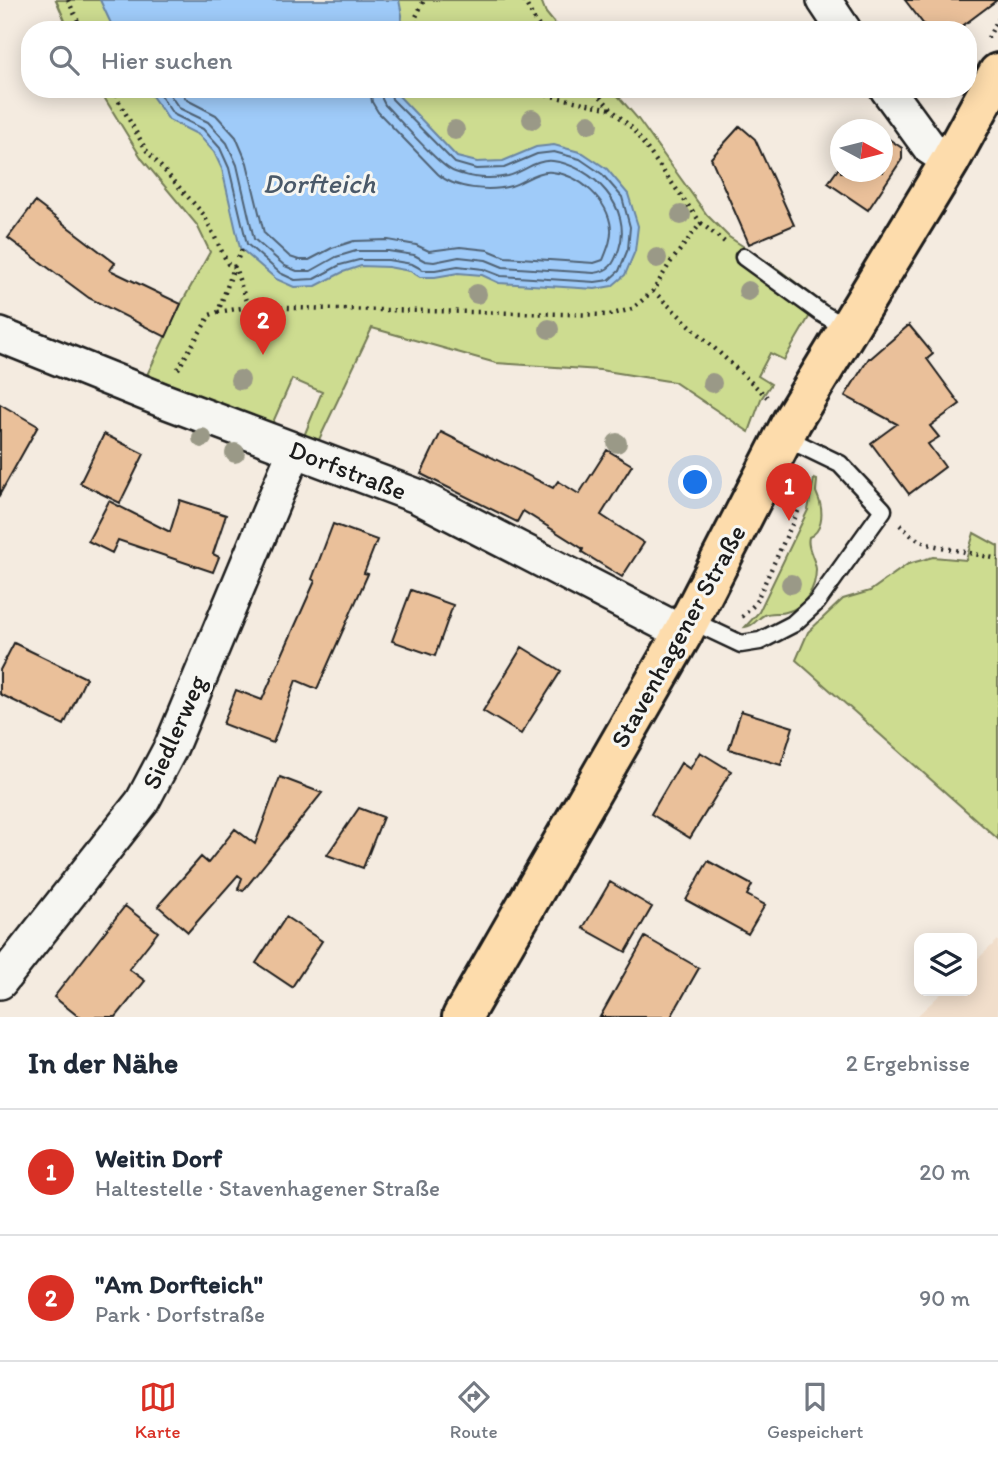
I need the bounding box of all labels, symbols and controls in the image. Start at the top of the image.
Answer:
search box [21,21,977,98]
icon: search [45,41,83,79]
text: Hier suchen [101,44,233,76]
north arrow [830,119,893,182]
water label: Dorfteich [263,166,375,200]
pin: 2 [240,297,286,355]
street label: Dorfstraße [285,433,411,507]
pin: 1 [766,463,812,521]
your location [678,465,712,499]
street label: Stavenhagener Straße [603,519,753,753]
street label: Siedlerweg [135,669,214,794]
map controls [914,933,977,996]
button: layers [914,933,977,996]
text: In der Nähe [28,1044,178,1081]
text: 2 Ergebnisse [846,1049,970,1077]
text: Weitin Dorf [95,1142,222,1174]
text: 1 [46,1158,56,1186]
text: 20 m [919,1158,970,1186]
text: Haltestelle · Stavenhagener Straße [95,1174,440,1202]
text: "Am Dorfteich" [95,1268,263,1300]
text: 2 [45,1284,57,1312]
text: 90 m [919,1284,970,1312]
text: Park · Dorfstraße [95,1300,265,1328]
tab: Karte [135,1378,180,1443]
tab: Route [450,1378,498,1443]
tab: Gespeichert [767,1378,863,1443]

